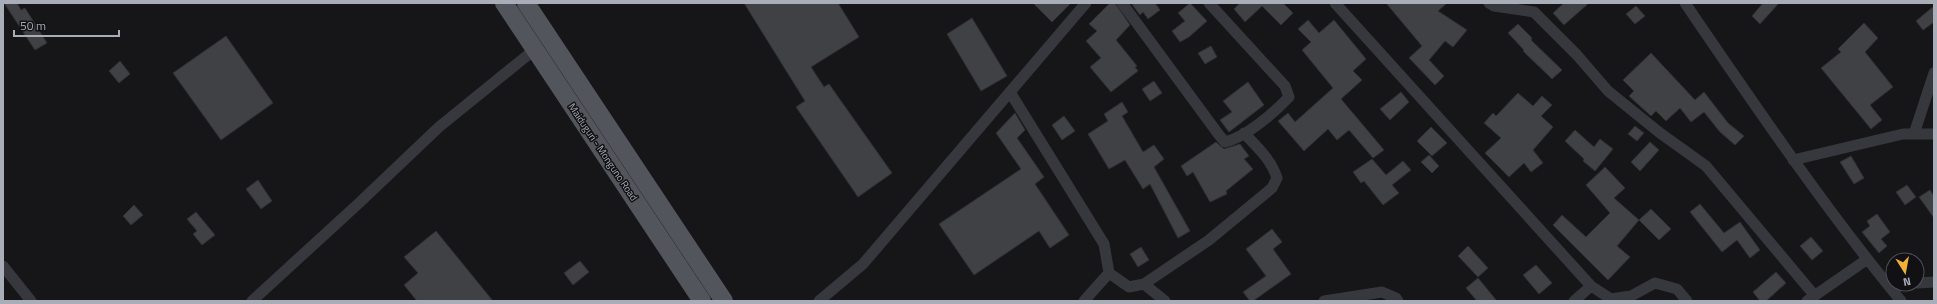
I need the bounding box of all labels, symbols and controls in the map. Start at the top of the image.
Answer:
scale bar [14,12,119,38]
text: 50 m [20,16,46,35]
street label: Maiduguri - Monguno Road [565,100,641,204]
north arrow [1885,252,1925,292]
text: N [1902,273,1912,290]

